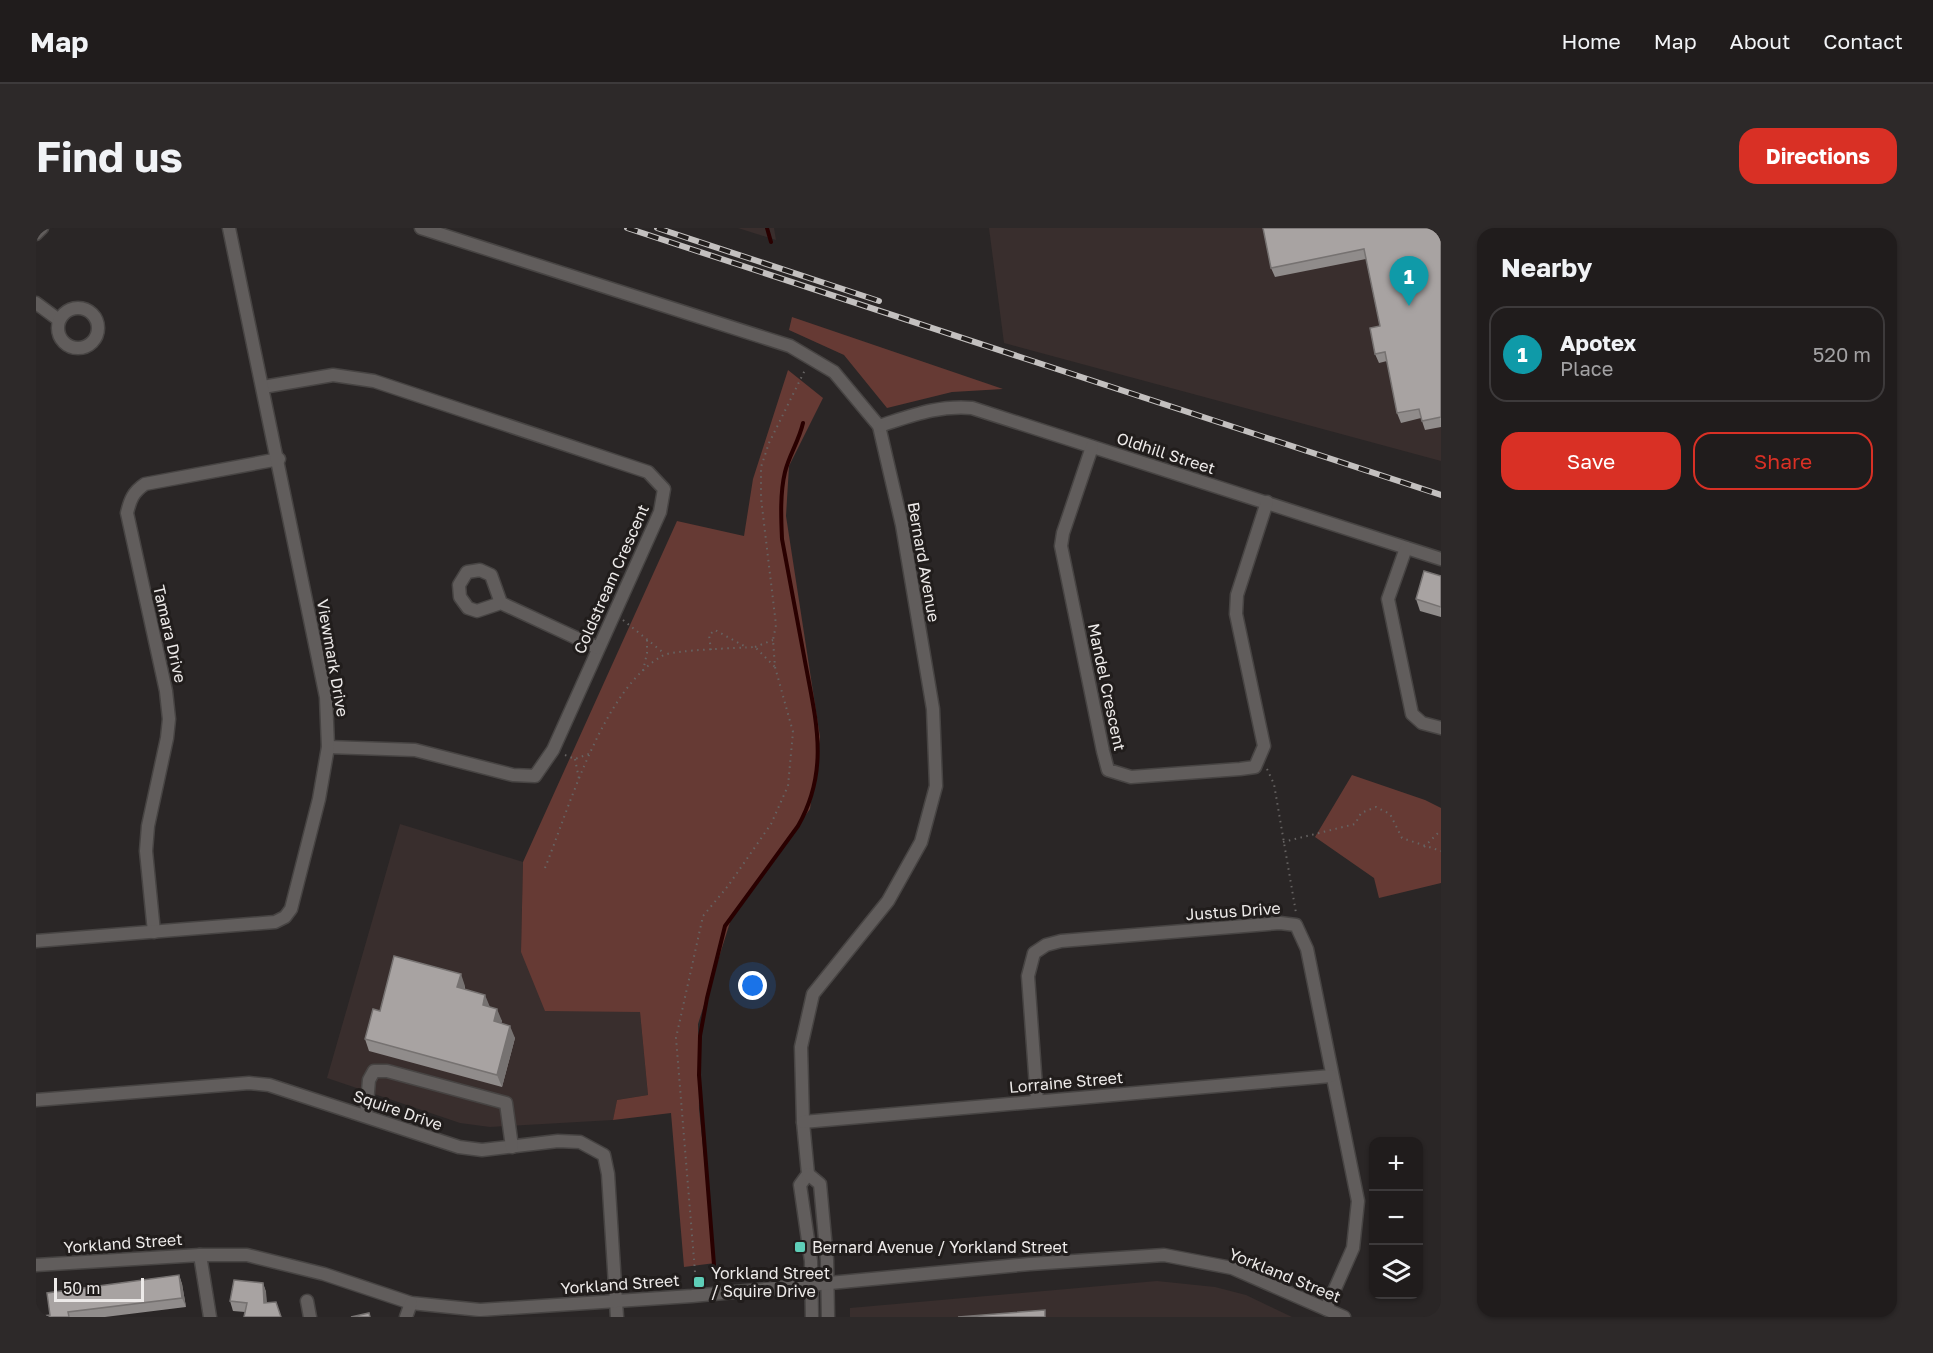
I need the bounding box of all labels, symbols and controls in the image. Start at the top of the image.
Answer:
text: Map [30,25,88,58]
text: Home [1561,28,1621,54]
text: Map [1654,28,1697,54]
text: About [1730,28,1790,54]
text: Contact [1823,28,1903,54]
button: Directions [1739,128,1897,184]
text: Find us [36,131,183,181]
text: Nearby [1501,252,1592,283]
pin: 1 [1390,256,1428,306]
text: Apotex [1560,329,1636,356]
text: 1 [1517,342,1528,366]
text: 520 m [1813,342,1871,366]
text: Place [1560,356,1613,380]
street label: Oldhill Street [1114,428,1218,478]
button: Save [1501,432,1681,490]
button: Share [1693,432,1873,490]
street label: Bernard Avenue [904,500,944,624]
street label: Coldstream Crescent [569,501,653,657]
street label: Tamara Drive [149,583,191,685]
street label: Viewmark Drive [313,598,353,718]
street label: Mandel Crescent [1084,621,1130,753]
street label: Justus Drive [1185,898,1281,924]
your location [738,971,767,1000]
street label: Lorraine Street [1008,1067,1124,1097]
street label: Squire Drive [351,1085,445,1135]
map controls [1369,1137,1423,1299]
button: + [1369,1137,1423,1191]
button: − [1369,1191,1423,1245]
street label: Yorkland Street [63,1229,183,1257]
place label: Bernard Avenue / Yorkland Street [812,1237,1068,1257]
marker: Bernard Avenue / Yorkland Street [793,1240,807,1254]
street label: Yorkland Street [1226,1243,1344,1307]
button: layers [1369,1245,1423,1299]
place label: Yorkland Street / Squire Drive [711,1263,830,1301]
street label: Yorkland Street [560,1270,680,1298]
scale bar [54,1275,144,1302]
marker: Yorkland Street / Squire Drive [692,1275,706,1289]
text: 50 m [63,1278,100,1298]

